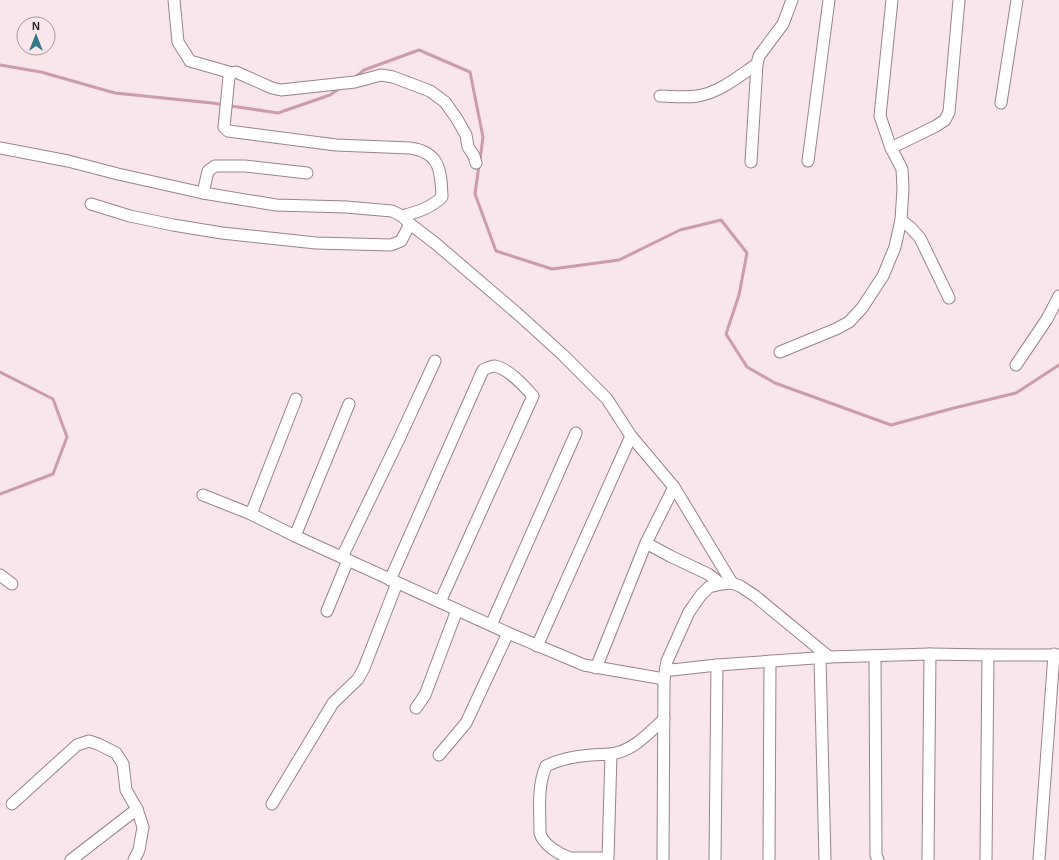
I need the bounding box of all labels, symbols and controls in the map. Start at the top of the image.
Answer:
north arrow [16,16,56,56]
text: N [32,20,40,32]

